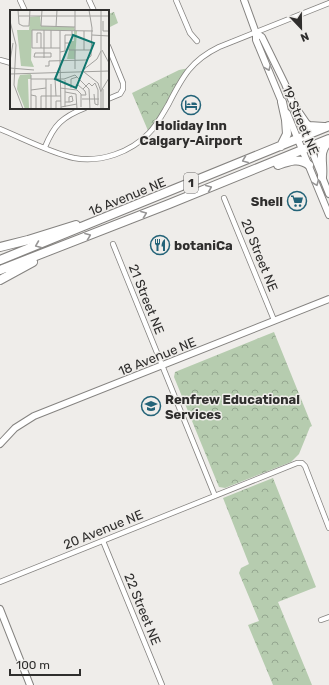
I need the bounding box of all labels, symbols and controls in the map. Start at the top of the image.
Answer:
north arrow [281,8,321,48]
inset map [10,10,109,109]
text: N [298,29,311,44]
one-way arrow [263,64,271,71]
street label: 19 Street NE [279,83,322,157]
hotel icon: Holiday Inn Calgary-Airport [180,94,202,116]
place label: Holiday Inn Calgary-Airport [140,118,242,148]
one-way arrow [241,156,248,164]
road number: 1 [184,173,198,193]
street label: 16 Avenue NE [86,174,168,219]
one-way arrow [311,179,319,186]
one-way arrow [205,184,212,192]
supermarket icon: Shell [286,190,308,212]
place label: Shell [251,194,283,209]
one-way arrow [140,211,148,219]
street label: 20 Street NE [238,217,281,294]
one-way arrow [85,232,92,240]
restaurant icon: botaniCa [149,234,171,256]
place label: botaniCa [174,238,233,253]
one-way arrow [35,240,42,248]
street label: 21 Street NE [126,262,167,336]
street label: 18 Avenue NE [116,334,198,379]
place label: Renfrew Educational Services [165,392,300,422]
school or university icon: Renfrew Educational Services [140,395,162,417]
street label: 20 Avenue NE [61,507,145,552]
street label: 22 Street NE [121,571,164,647]
scale bar [10,651,80,677]
text: 100 m [16,658,50,672]

